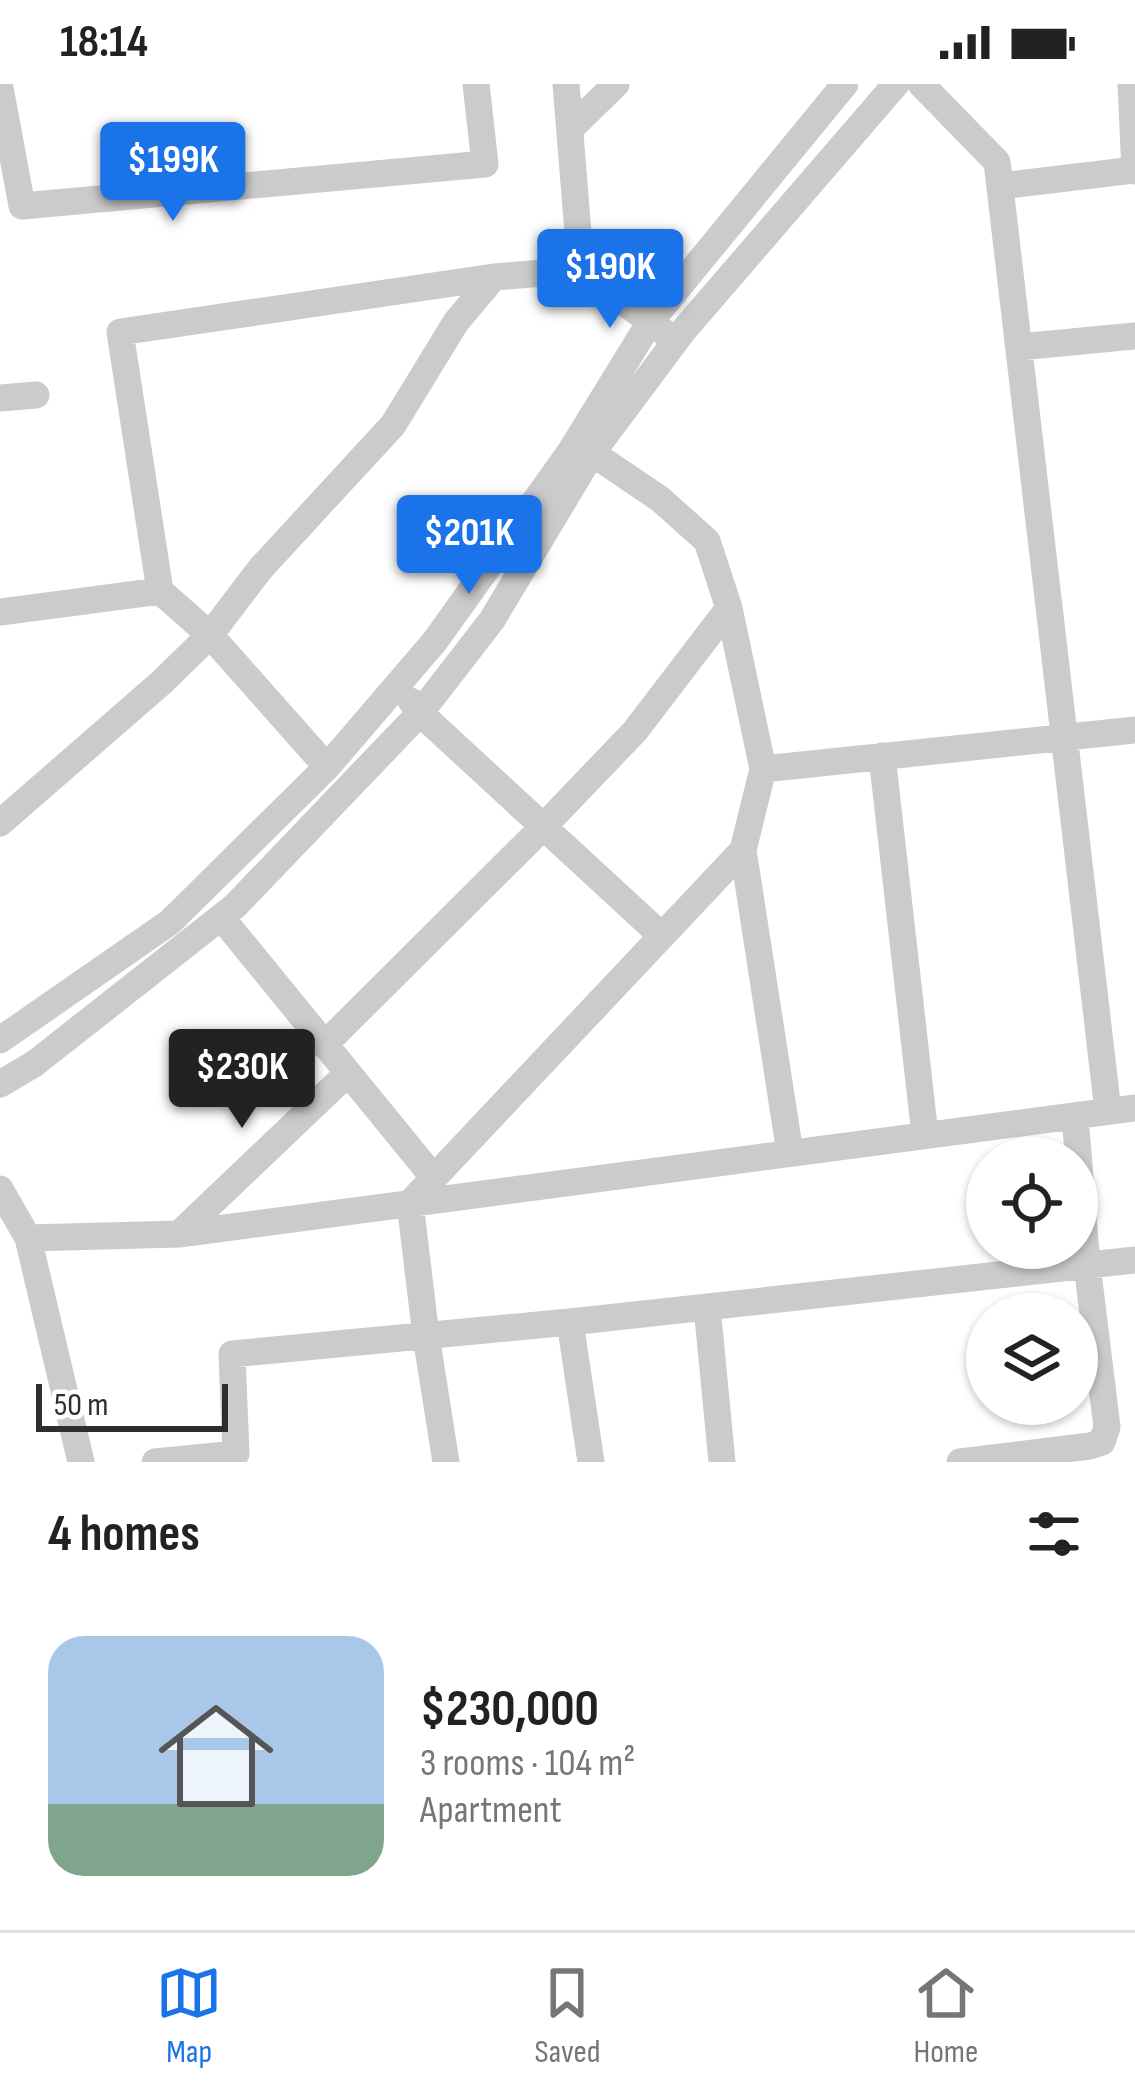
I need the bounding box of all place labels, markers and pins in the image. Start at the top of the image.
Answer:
pin: $199K [89,122,257,224]
pin: $190K [526,229,694,331]
pin: $201K [385,495,553,597]
pin: $230K [158,1029,326,1131]

